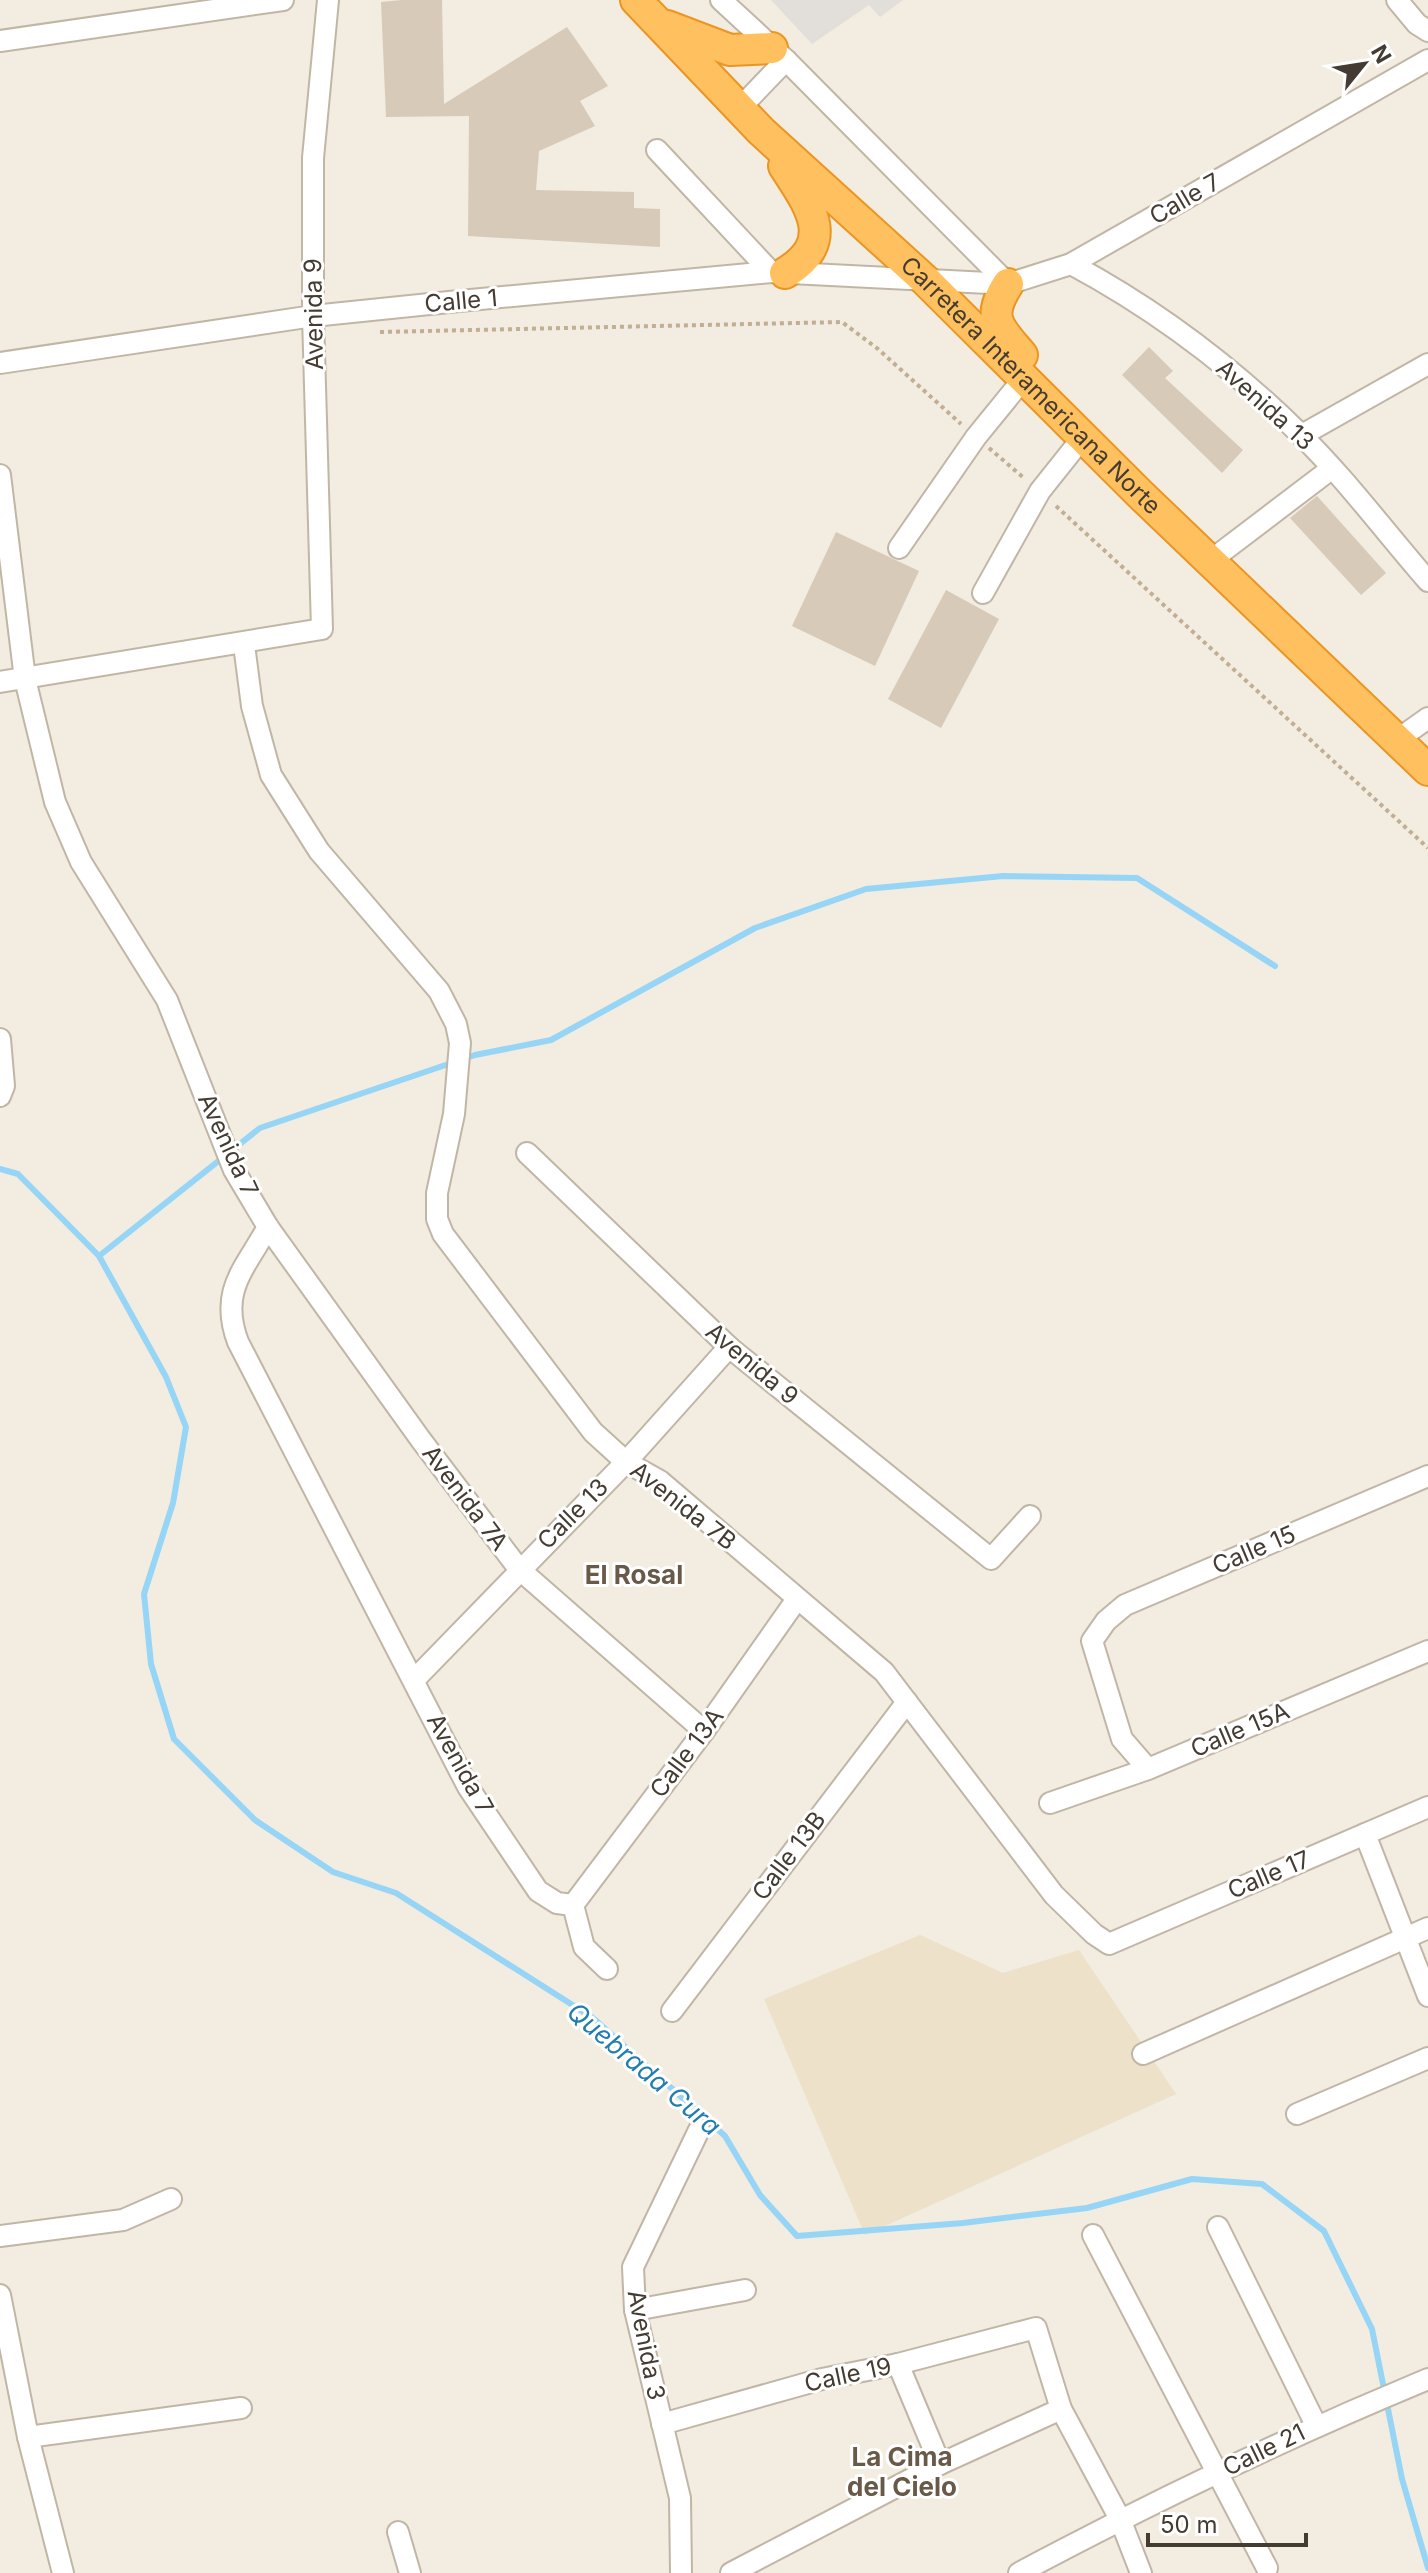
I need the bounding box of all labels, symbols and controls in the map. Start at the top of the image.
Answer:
north arrow [1324,24,1404,104]
text: N [1366,40,1397,68]
street label: Calle 7 [1144,167,1225,230]
street label: Carretera Interamericana Norte [895,250,1167,520]
street label: Avenida 9 [298,258,329,370]
street label: Calle 1 [423,283,499,318]
street label: Avenida 13 [1211,353,1320,456]
street label: Avenida 7 [192,1089,265,1201]
street label: Avenida 9 [700,1317,804,1411]
street label: Avenida 7A [416,1439,514,1556]
street label: Avenida 7B [625,1455,742,1556]
street label: Calle 13 [531,1472,614,1555]
street label: Calle 15 [1208,1519,1300,1580]
district label: El Rosal [585,1559,683,1590]
street label: Calle 15A [1186,1696,1293,1763]
street label: Calle 13A [644,1702,730,1803]
street label: Avenida 7 [421,1708,500,1819]
street label: Calle 13B [746,1806,831,1906]
street label: Calle 17 [1223,1844,1314,1905]
water label: Quebrada Cura [561,1996,727,2142]
street label: Avenida 3 [622,2287,671,2402]
street label: Calle 19 [802,2351,894,2398]
street label: Calle 21 [1218,2417,1310,2482]
district label: La Cima del Cielo [847,2441,957,2502]
scale bar [1148,2497,1306,2547]
text: 50 m [1160,2510,1218,2539]

